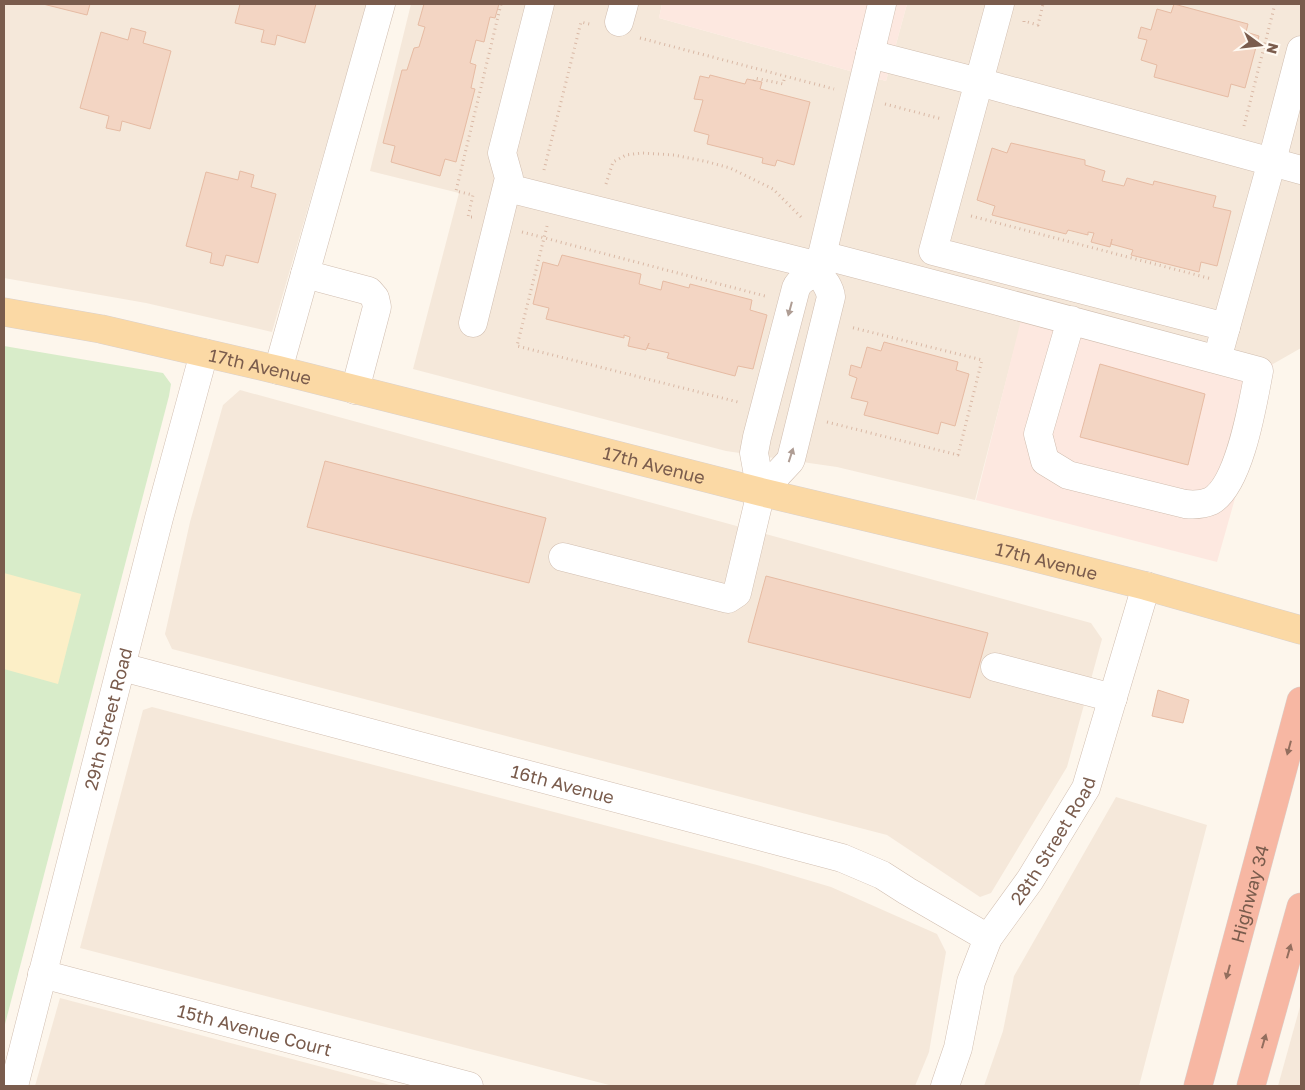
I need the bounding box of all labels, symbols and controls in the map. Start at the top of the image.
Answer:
north arrow [1235,20,1285,70]
text: N [1263,41,1283,56]
one-way arrow [786,302,794,317]
street label: 17th Avenue [207,343,314,389]
street label: 17th Avenue [601,441,708,488]
one-way arrow [788,447,795,462]
street label: 17th Avenue [993,537,1100,584]
street label: 29th Street Road [79,645,136,792]
one-way arrow [1284,740,1292,755]
street label: 16th Avenue [509,760,617,808]
street label: 28th Street Road [1005,774,1100,909]
street label: Highway 34 [1226,842,1273,945]
one-way arrow [1285,943,1293,959]
one-way arrow [1224,965,1232,980]
street label: 15th Avenue Court [175,999,334,1061]
one-way arrow [1260,1033,1268,1048]

